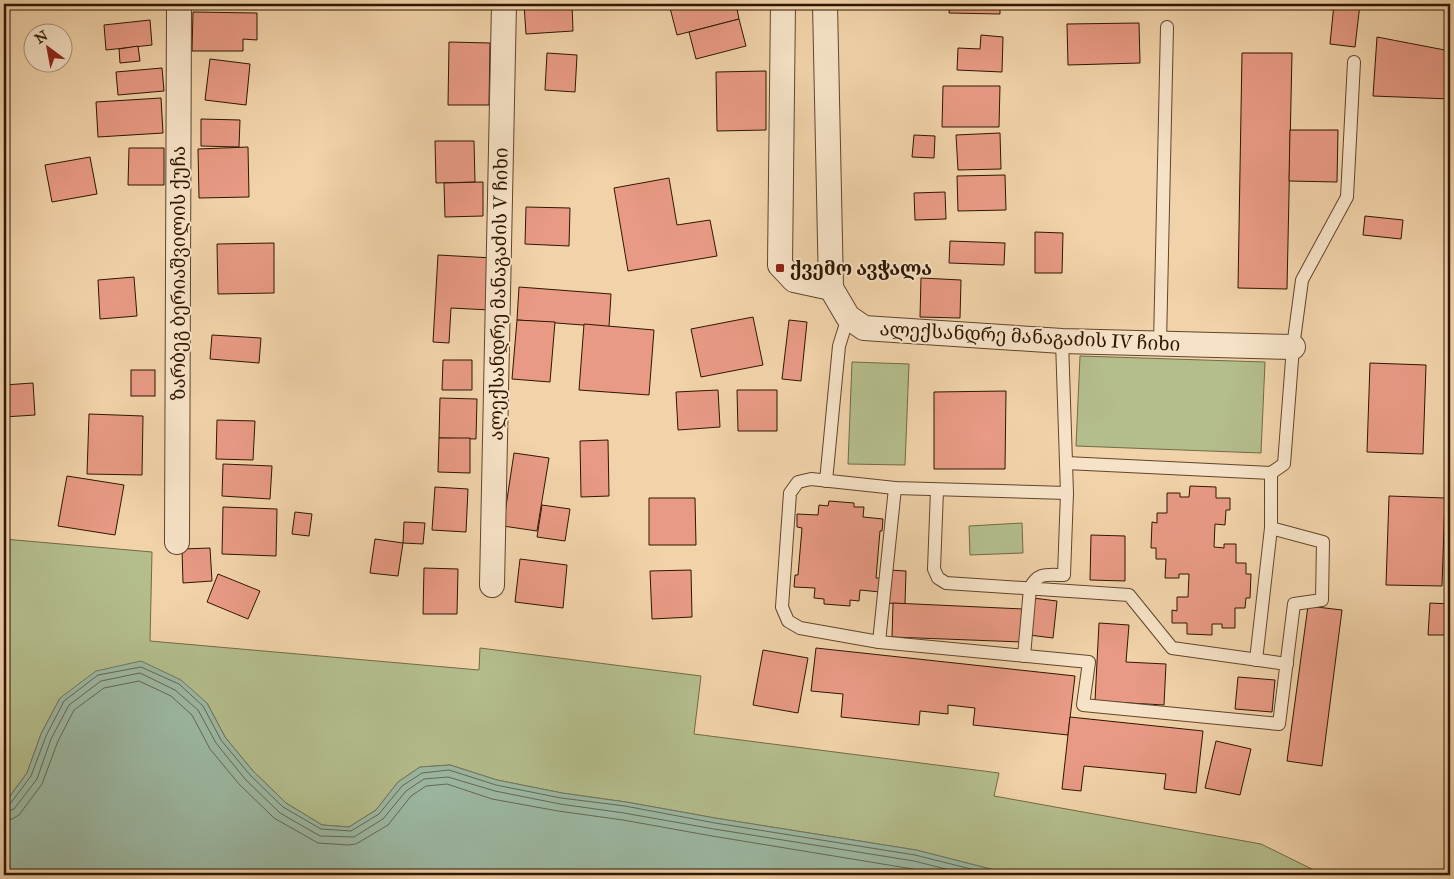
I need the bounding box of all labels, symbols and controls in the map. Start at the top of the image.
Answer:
north arrow [22,22,72,72]
text: N [32,27,51,48]
street label: ზარბეგ ბერიაშვილის ქუჩა [167,146,190,400]
street label: ალექსანდრე მანაგაძის V ჩიხი [484,147,513,441]
place label: ქვემო ავჭალა [790,257,932,280]
marker: ქვემო ავჭალა [774,262,786,274]
street label: ალექსანდრე მანაგაძის IV ჩიხი [879,317,1181,356]

